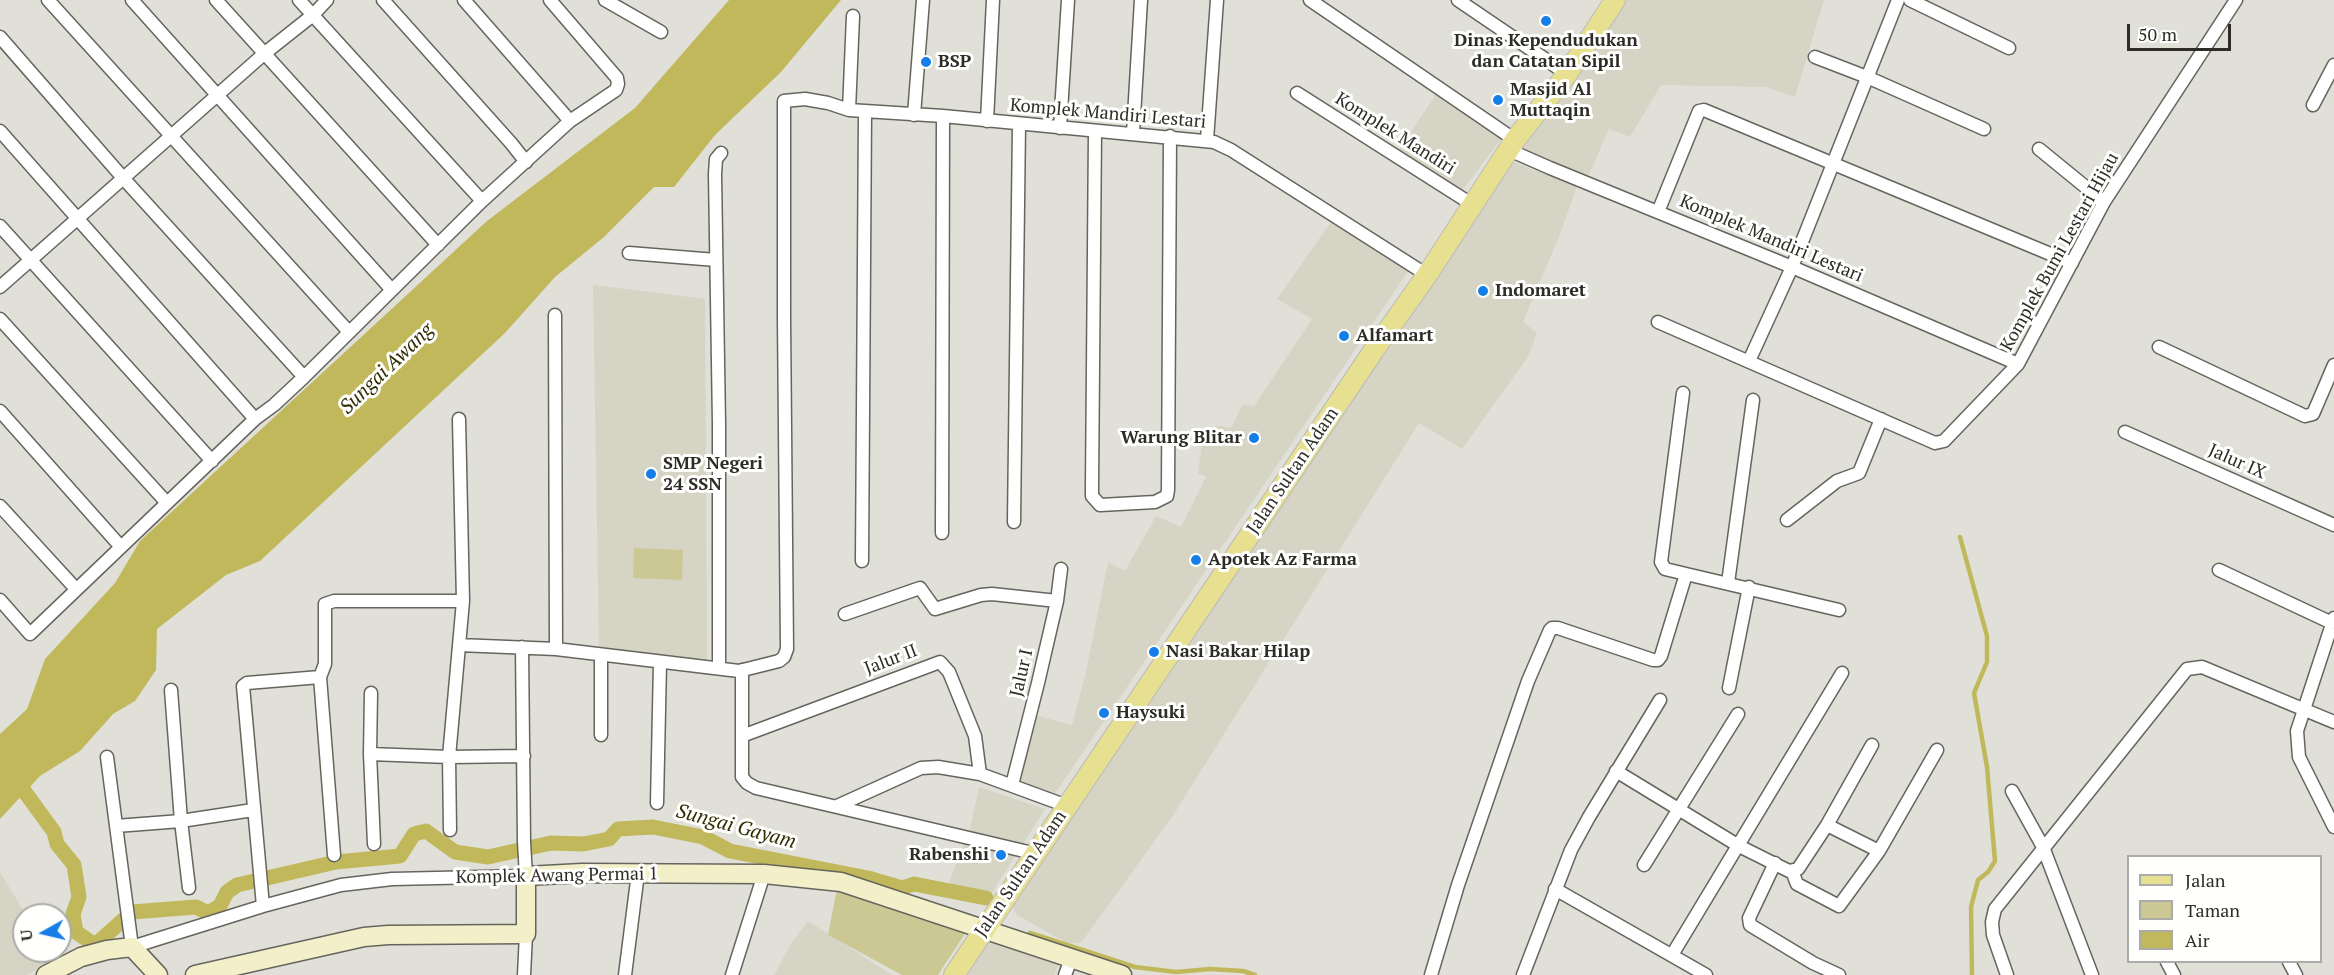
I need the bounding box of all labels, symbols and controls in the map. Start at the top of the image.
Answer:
scale bar [2130,12,2234,50]
marker: Dinas Kependudukan dan Catatan Sipil [1539,14,1553,28]
text: 50 m [2138,22,2177,46]
place label: Dinas Kependudukan dan Catatan Sipil [1454,30,1638,72]
place label: BSP [938,51,971,73]
marker: BSP [919,55,933,69]
place label: Masjid Al Muttaqin [1510,79,1591,122]
street label: Komplek Mandiri [1331,88,1459,180]
marker: Masjid Al Muttaqin [1491,93,1505,107]
street label: Komplek Mandiri Lestari [1009,95,1207,133]
street label: Komplek Bumi Lestari Hijau [1996,149,2124,355]
street label: Komplek Mandiri Lestari [1676,191,1866,287]
place label: Indomaret [1495,280,1586,302]
marker: Indomaret [1476,284,1490,298]
water label: Sungai Awang [335,318,439,420]
place label: Alfamart [1356,325,1433,347]
marker: Alfamart [1337,329,1351,343]
street label: Jalan Sultan Adam [1243,404,1343,538]
place label: Warung Blitar [1120,427,1242,449]
marker: Warung Blitar [1247,431,1261,445]
street label: Jalur IX [2205,440,2269,484]
place label: SMP Negeri 24 SSN [663,453,763,496]
marker: SMP Negeri 24 SSN [644,467,658,481]
place label: Apotek Az Farma [1208,549,1357,571]
marker: Apotek Az Farma [1189,553,1203,567]
street label: Jalur II [861,640,921,680]
place label: Nasi Bakar Hilap [1166,641,1310,663]
marker: Nasi Bakar Hilap [1147,645,1161,659]
street label: Jalur I [1006,647,1038,699]
place label: Haysuki [1116,702,1185,724]
marker: Haysuki [1097,706,1111,720]
water label: Sungai Gayam [673,799,799,855]
street label: Jalan Sultan Adam [971,807,1071,941]
place label: Rabenshi [909,844,989,866]
marker: Rabenshi [994,848,1008,862]
legend [2127,855,2322,963]
street label: Komplek Awang Permai 1 [455,863,659,889]
text: Jalan [2185,868,2225,892]
text: Taman [2185,898,2240,922]
north arrow [12,903,72,963]
text: U [14,928,38,942]
text: Air [2185,928,2210,952]

